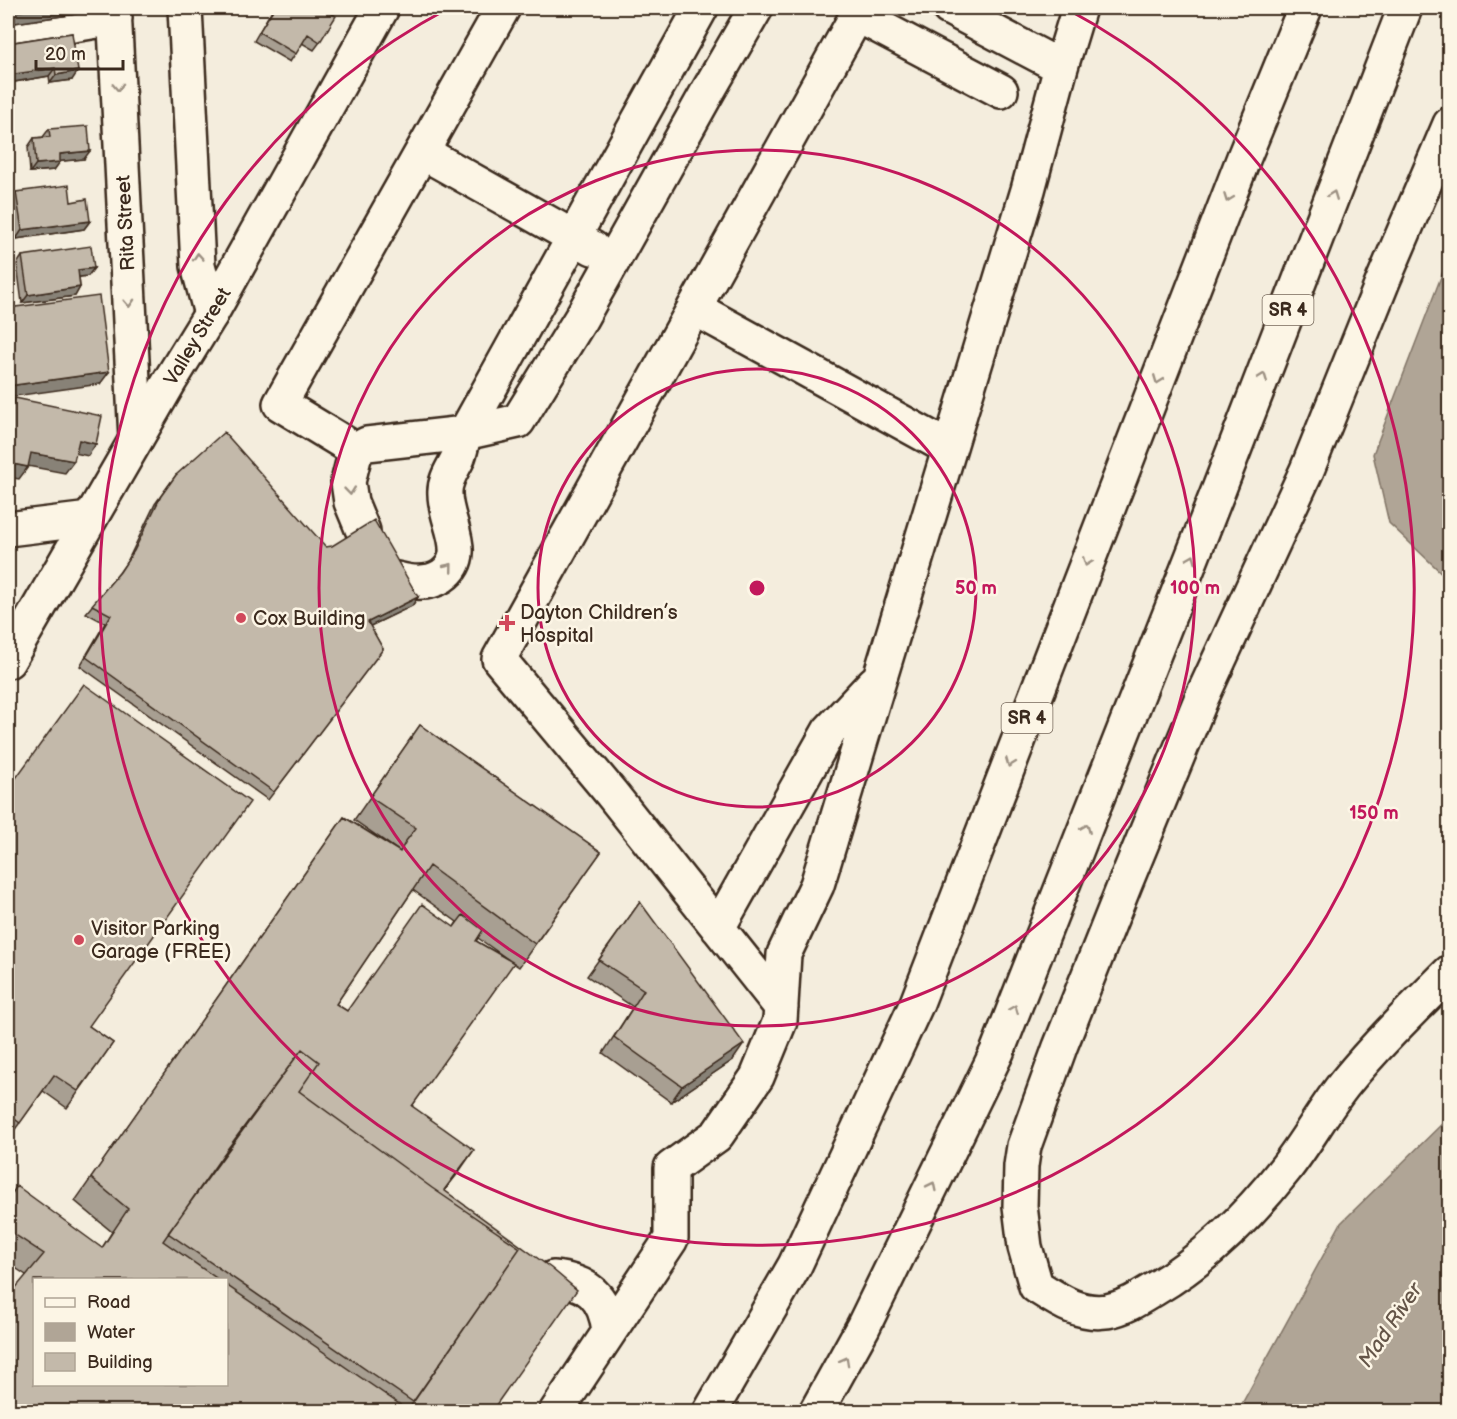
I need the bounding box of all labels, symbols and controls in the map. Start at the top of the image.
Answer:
scale bar [36,33,123,71]
text: 20 m [45,44,86,65]
one-way arrow [112,82,125,91]
street label: Rita Street [112,175,140,271]
one-way arrow [1326,190,1338,201]
one-way arrow [1223,192,1235,203]
one-way arrow [191,252,204,261]
street label: Valley Street [159,283,237,390]
road number: SR 4 [1262,295,1314,325]
one-way arrow [123,298,136,307]
one-way arrow [1256,372,1268,383]
one-way arrow [1152,374,1165,385]
one-way arrow [343,487,356,496]
one-way arrow [1185,554,1197,565]
one-way arrow [1082,556,1095,567]
one-way arrow [442,563,453,574]
centre of rings [747,578,767,598]
text: 50 m [955,578,997,599]
text: 100 m [1170,578,1220,599]
place label: Dayton Children’s Hospital [520,601,678,648]
place label: Cox Building [253,607,366,631]
marker: Cox Building [234,611,248,625]
marker: Dayton Children’s Hospital [498,614,516,632]
road number: SR 4 [1002,703,1052,733]
one-way arrow [1004,757,1017,768]
text: 150 m [1349,803,1399,824]
one-way arrow [1078,823,1091,834]
place label: Visitor Parking Garage (FREE) [91,917,231,964]
marker: Visitor Parking Garage (FREE) [72,933,86,947]
one-way arrow [1007,1005,1019,1016]
one-way arrow [924,1182,936,1193]
water label: Mad River [1353,1277,1428,1372]
legend [33,1278,228,1386]
text: Road [87,1292,131,1313]
text: Water [87,1322,135,1343]
text: Building [87,1352,153,1373]
one-way arrow [837,1356,849,1367]

